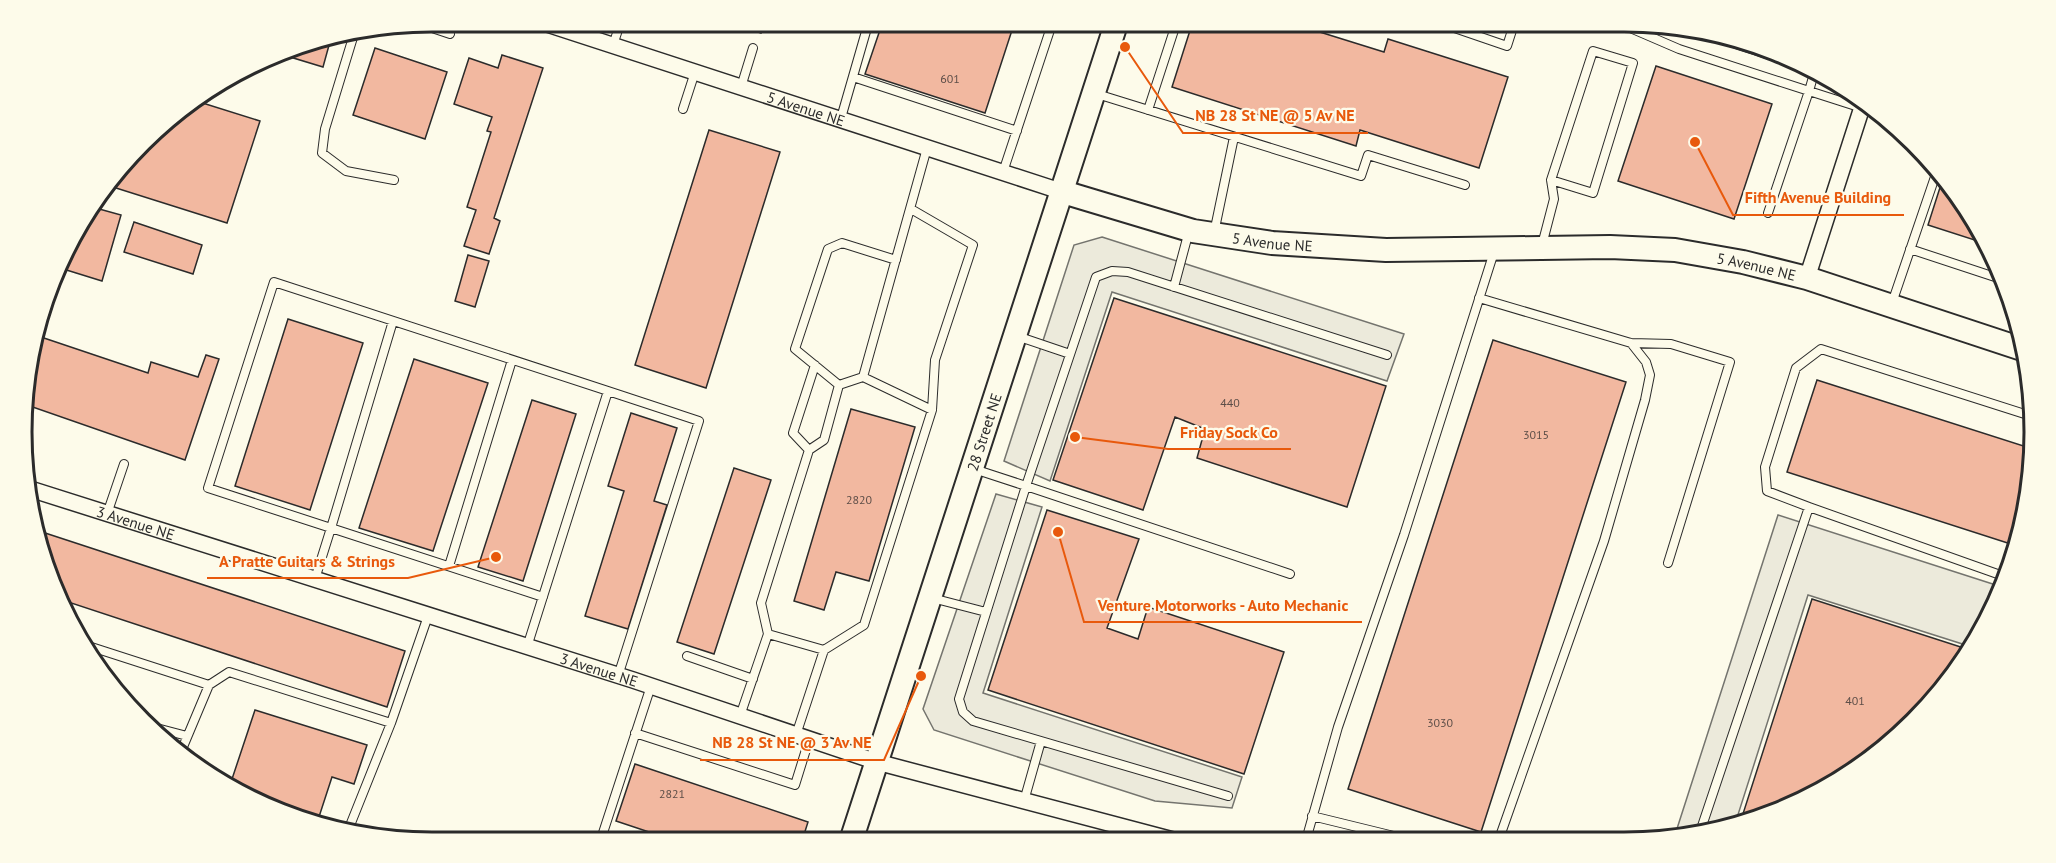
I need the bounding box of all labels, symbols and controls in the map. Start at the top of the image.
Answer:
house number: 601 [940,71,960,86]
street label: 5 Avenue NE [765,87,847,130]
callout: NB 28 St NE @ 5 Av NE [1183,99,1368,133]
text: NB 28 St NE @ 5 Av NE [1195,105,1355,125]
callout: Fifth Avenue Building [1733,181,1904,215]
text: Fifth Avenue Building [1745,187,1891,207]
street label: 5 Avenue NE [1231,228,1313,255]
street label: 5 Avenue NE [1715,248,1798,284]
street label: 28 Street NE [962,391,1005,473]
house number: 440 [1220,395,1240,410]
callout: Friday Sock Co [1168,415,1291,449]
text: Friday Sock Co [1180,422,1278,442]
house number: 3015 [1523,427,1549,442]
house number: 2820 [846,492,873,507]
street label: 3 Avenue NE [94,501,177,544]
callout: A Pratte Guitars & Strings [207,544,408,578]
text: A Pratte Guitars & Strings [219,551,395,571]
callout: Venture Motorworks - Auto Mechanic [1084,588,1362,622]
text: Venture Motorworks - Auto Mechanic [1097,595,1348,615]
street label: 3 Avenue NE [558,648,640,691]
house number: 401 [1845,693,1865,708]
house number: 3030 [1427,715,1454,730]
callout: NB 28 St NE @ 3 Av NE [700,726,884,760]
text: NB 28 St NE @ 3 Av NE [712,732,872,752]
house number: 2821 [659,786,685,801]

